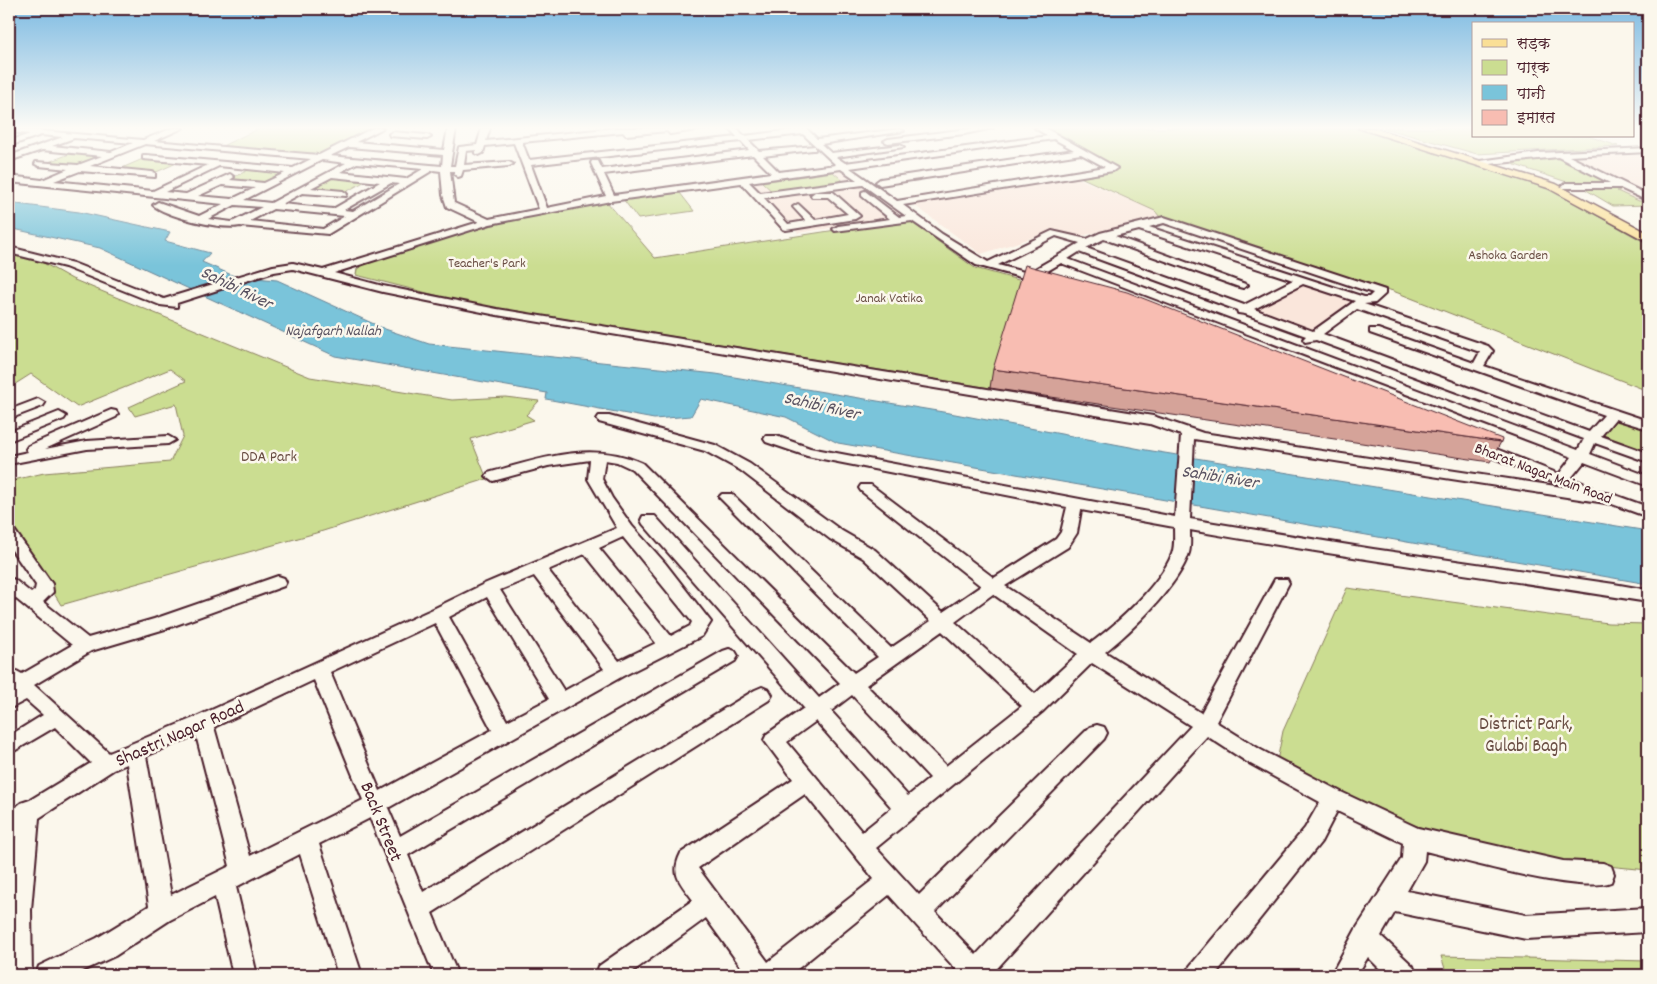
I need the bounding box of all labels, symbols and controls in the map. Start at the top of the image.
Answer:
legend [1472,22,1634,138]
text: सड़क [1516,34,1551,56]
text: पार्क [1516,58,1550,80]
text: पानी [1516,84,1546,106]
text: इमारत [1516,108,1556,130]
park label: Ashoka Garden [1468,246,1548,266]
park label: Teacher's Park [448,254,526,274]
water label: Sahibi River [196,261,278,318]
park label: Janak Vatika [856,289,923,309]
water label: Najafgarh Nallah [285,321,382,343]
water label: Sahibi River [781,387,864,429]
street label: Bharat Nagar Main Road [1471,437,1615,511]
park label: DDA Park [241,446,297,469]
water label: Sahibi River [1179,460,1262,497]
street label: Shastri Nagar Road [112,695,249,776]
park label: District Park, Gulabi Bagh [1479,712,1573,761]
street label: Back Street [352,778,408,866]

